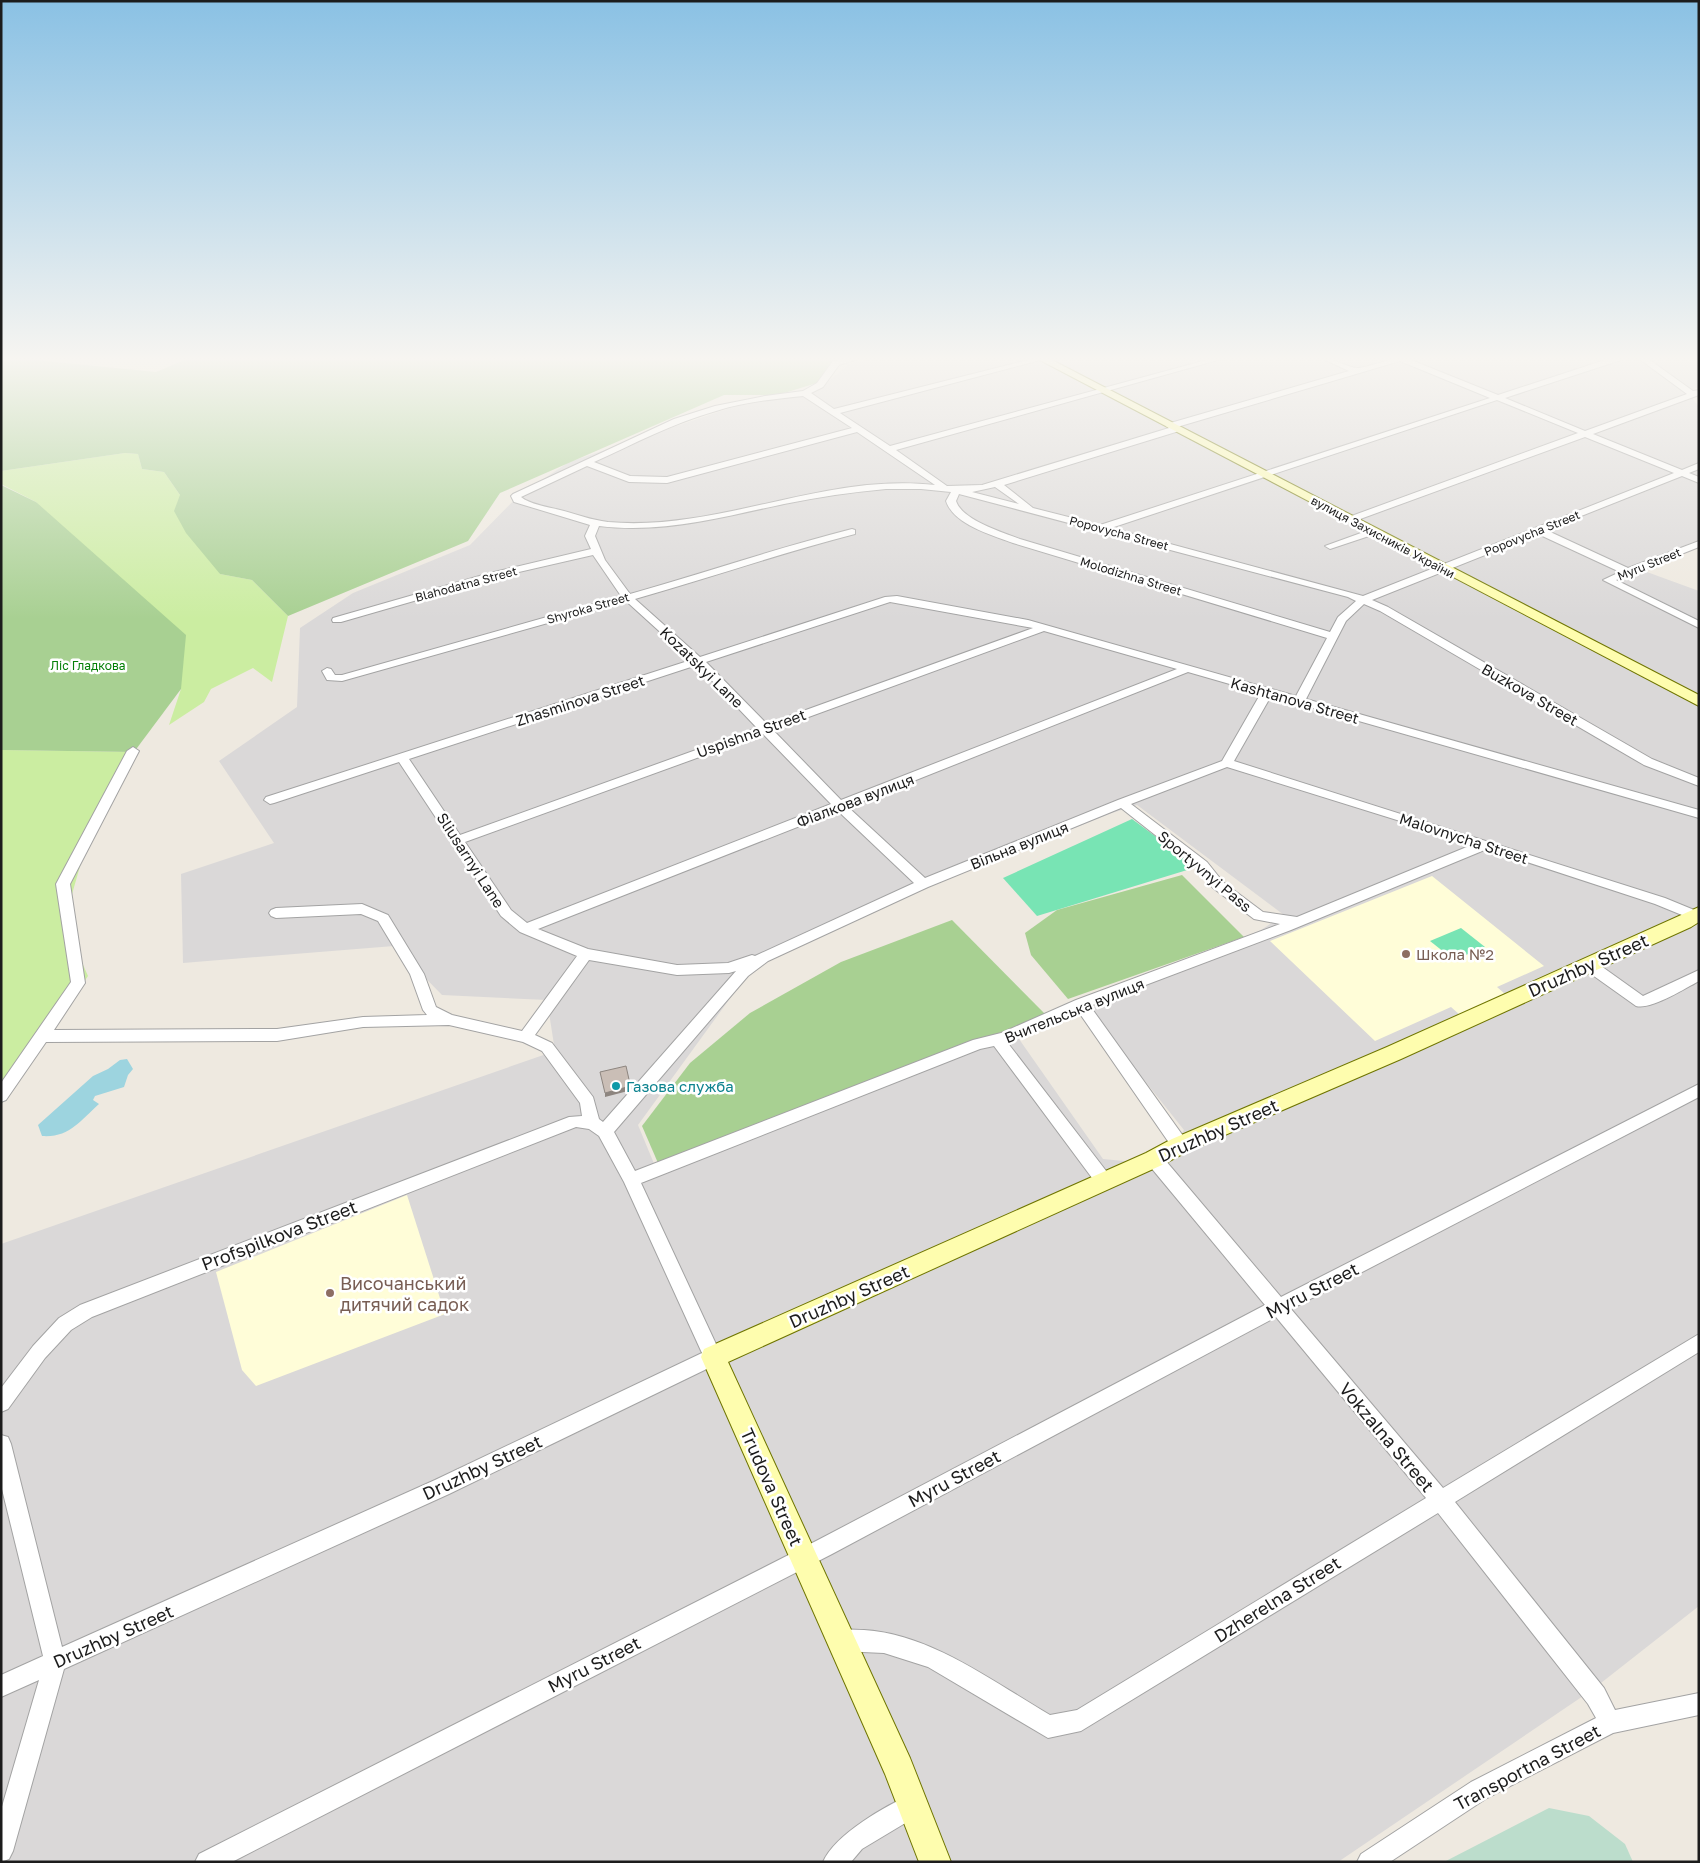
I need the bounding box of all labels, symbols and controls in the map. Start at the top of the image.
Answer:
street label: вулиця Захисників України [1309,493,1457,581]
street label: Popovycha Street [1482,507,1582,559]
street label: Popovycha Street [1068,513,1170,554]
street label: Myru Street [1615,544,1683,584]
street label: Molodizhna Street [1078,553,1184,599]
street label: Blahodatna Street [413,563,519,605]
street label: Shyroka Street [545,589,631,627]
street label: Kozatskyi Lane [657,623,748,711]
park label: Ліс Гладкова [50,658,126,673]
street label: Buzkova Street [1479,659,1581,729]
street label: Zhasminova Street [513,671,647,729]
street label: Kashtanova Street [1229,673,1361,727]
street label: Uspishna Street [694,705,808,761]
street label: Фіалкова вулиця [794,769,916,831]
street label: Sliusarnyi Lane [434,809,509,911]
street label: Malovnycha Street [1397,809,1531,867]
street label: Вільна вулиця [967,817,1071,873]
street label: Sportyvnyi Pass [1155,827,1256,915]
street label: Druzhby Street [1524,929,1652,1001]
place label: Школа №2 [1416,945,1494,963]
marker: Школа №2 [1400,948,1412,960]
street label: Вчительська вулиця [1002,974,1146,1046]
place label: Газова служба [626,1077,734,1095]
marker: Газова служба [610,1080,622,1092]
street label: Druzhby Street [1154,1094,1282,1166]
street label: Profspilkova Street [198,1195,360,1275]
street label: Myru Street [1262,1257,1362,1323]
street label: Druzhby Street [785,1260,913,1332]
place label: Височанський дитячий садок [340,1272,469,1315]
marker: Височанський дитячий садок [324,1287,336,1299]
street label: Vokzalna Street [1335,1378,1439,1496]
street label: Trudova Street [736,1425,808,1549]
street label: Druzhby Street [419,1430,545,1504]
street label: Myru Street [904,1445,1004,1511]
street label: Dzherelna Street [1210,1551,1344,1647]
street label: Druzhby Street [49,1600,177,1672]
street label: Myru Street [544,1631,644,1697]
street label: Transportna Street [1450,1719,1604,1815]

